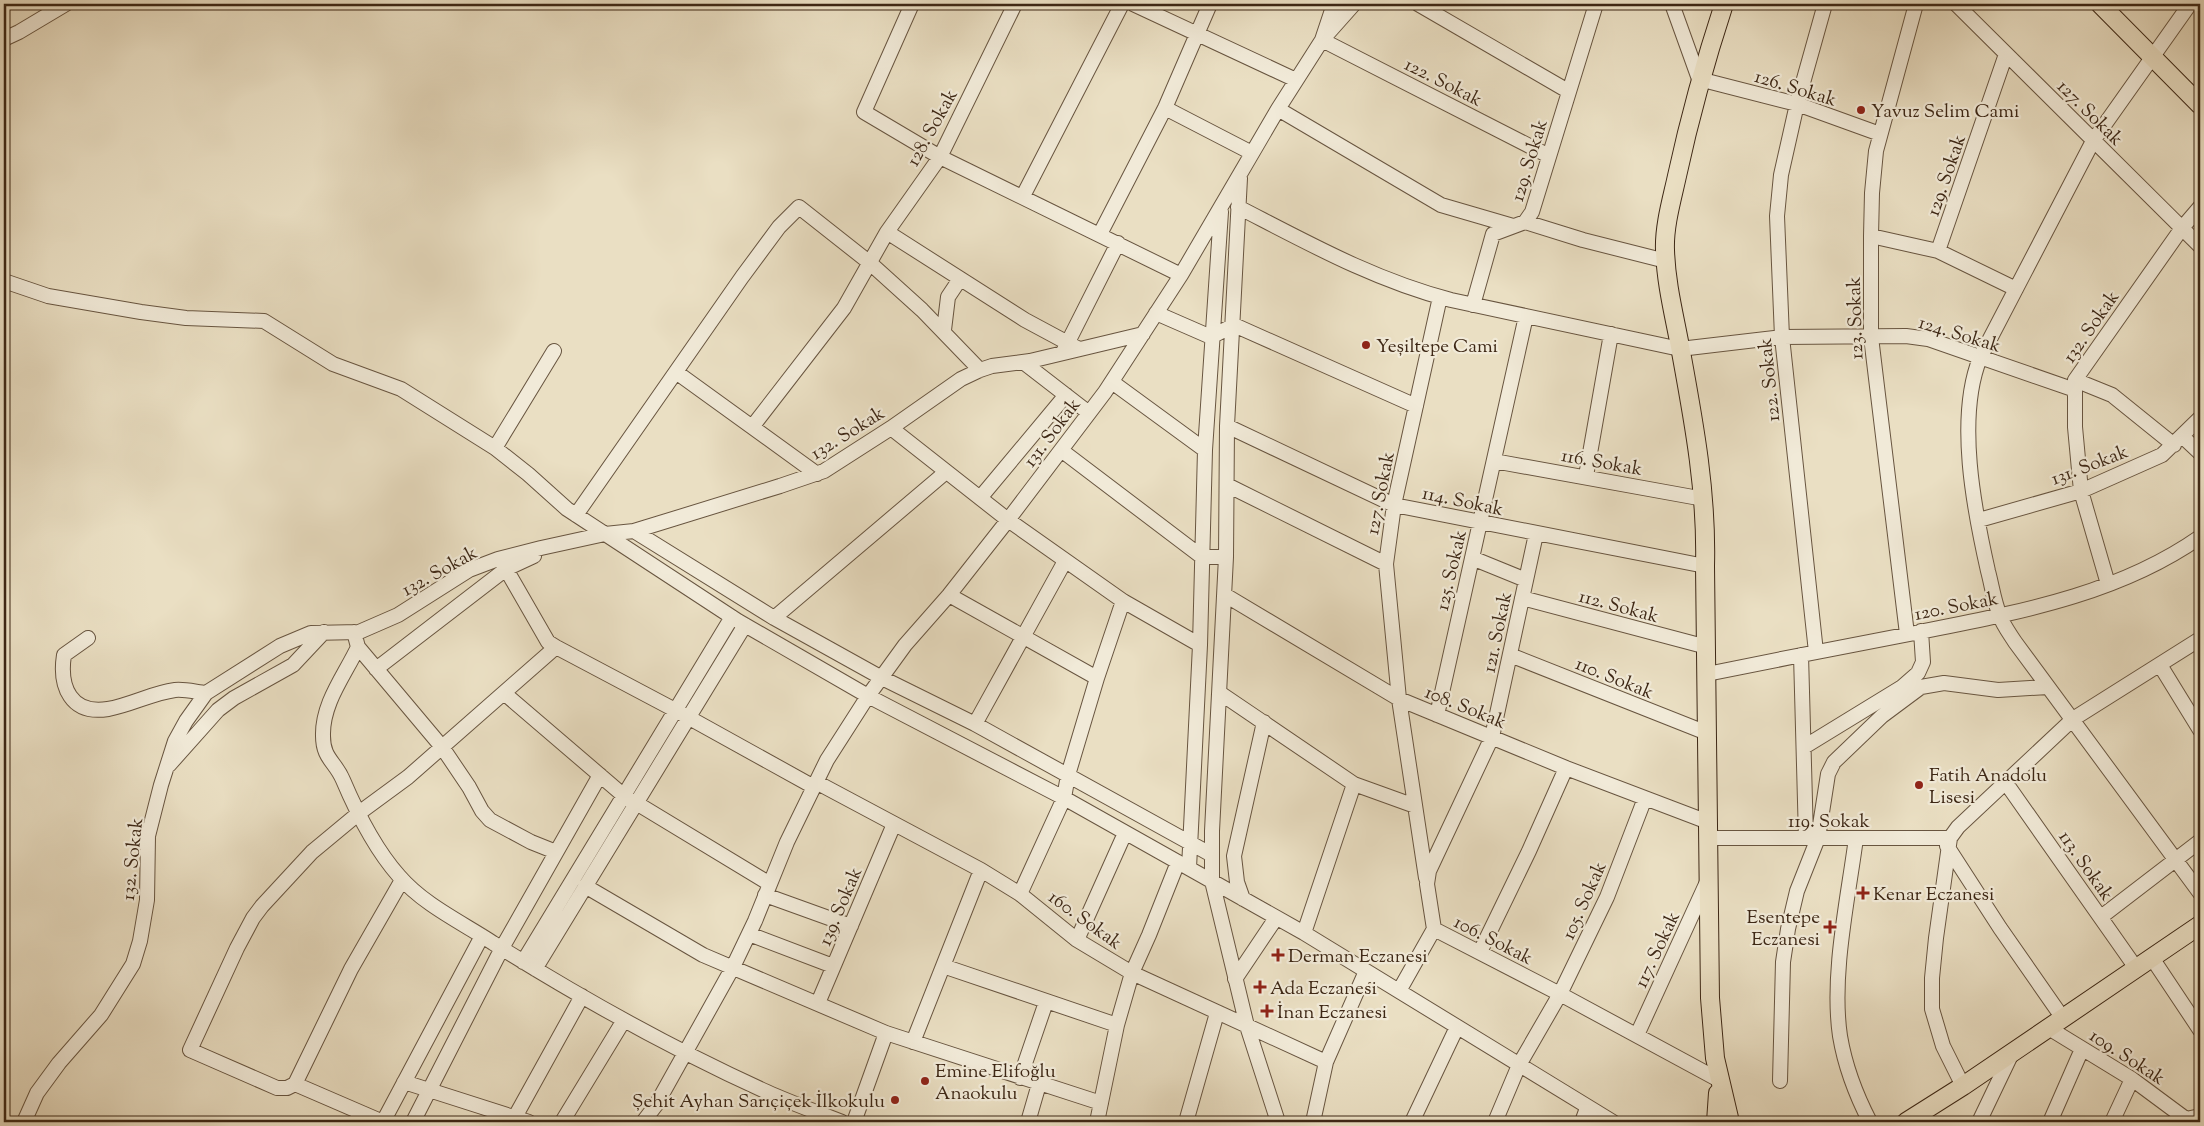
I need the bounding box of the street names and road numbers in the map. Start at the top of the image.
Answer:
street label: 122. Sokak [1399,52,1487,115]
street label: 126. Sokak [1751,64,1840,115]
street label: 127. Sokak [2050,75,2129,153]
street label: 128. Sokak [901,84,966,172]
street label: 129. Sokak [1505,116,1556,205]
street label: 129. Sokak [1921,131,1974,220]
street label: 123. Sokak [1842,275,1871,360]
street label: 132. Sokak [2057,285,2127,369]
street label: 124. Sokak [1915,310,2004,361]
street label: 122. Sokak [1753,336,1788,423]
street label: 131. Sokak [1018,393,1088,474]
street label: 132. Sokak [806,400,891,468]
street label: 131. Sokak [2047,439,2133,493]
street label: 116. Sokak [1559,443,1645,484]
street label: 127. Sokak [1360,449,1403,537]
street label: 114. Sokak [1419,481,1506,524]
street label: 125. Sokak [1430,527,1475,613]
street label: 132. Sokak [397,540,484,604]
street label: 112. Sokak [1575,584,1662,631]
street label: 120. Sokak [1912,586,2001,629]
street label: 121. Sokak [1477,589,1520,675]
street label: 110. Sokak [1571,651,1658,707]
street label: 108. Sokak [1420,680,1510,737]
street label: 119. Sokak [1788,809,1871,836]
street label: 132. Sokak [116,816,151,902]
street label: 113. Sokak [2051,826,2119,908]
street label: 105. Sokak [1556,857,1615,944]
street label: 139. Sokak [813,863,870,951]
street label: 160. Sokak [1042,885,1128,957]
street label: 117. Sokak [1629,907,1688,993]
street label: 106. Sokak [1449,910,1538,973]
street label: 109. Sokak [2083,1023,2170,1093]

